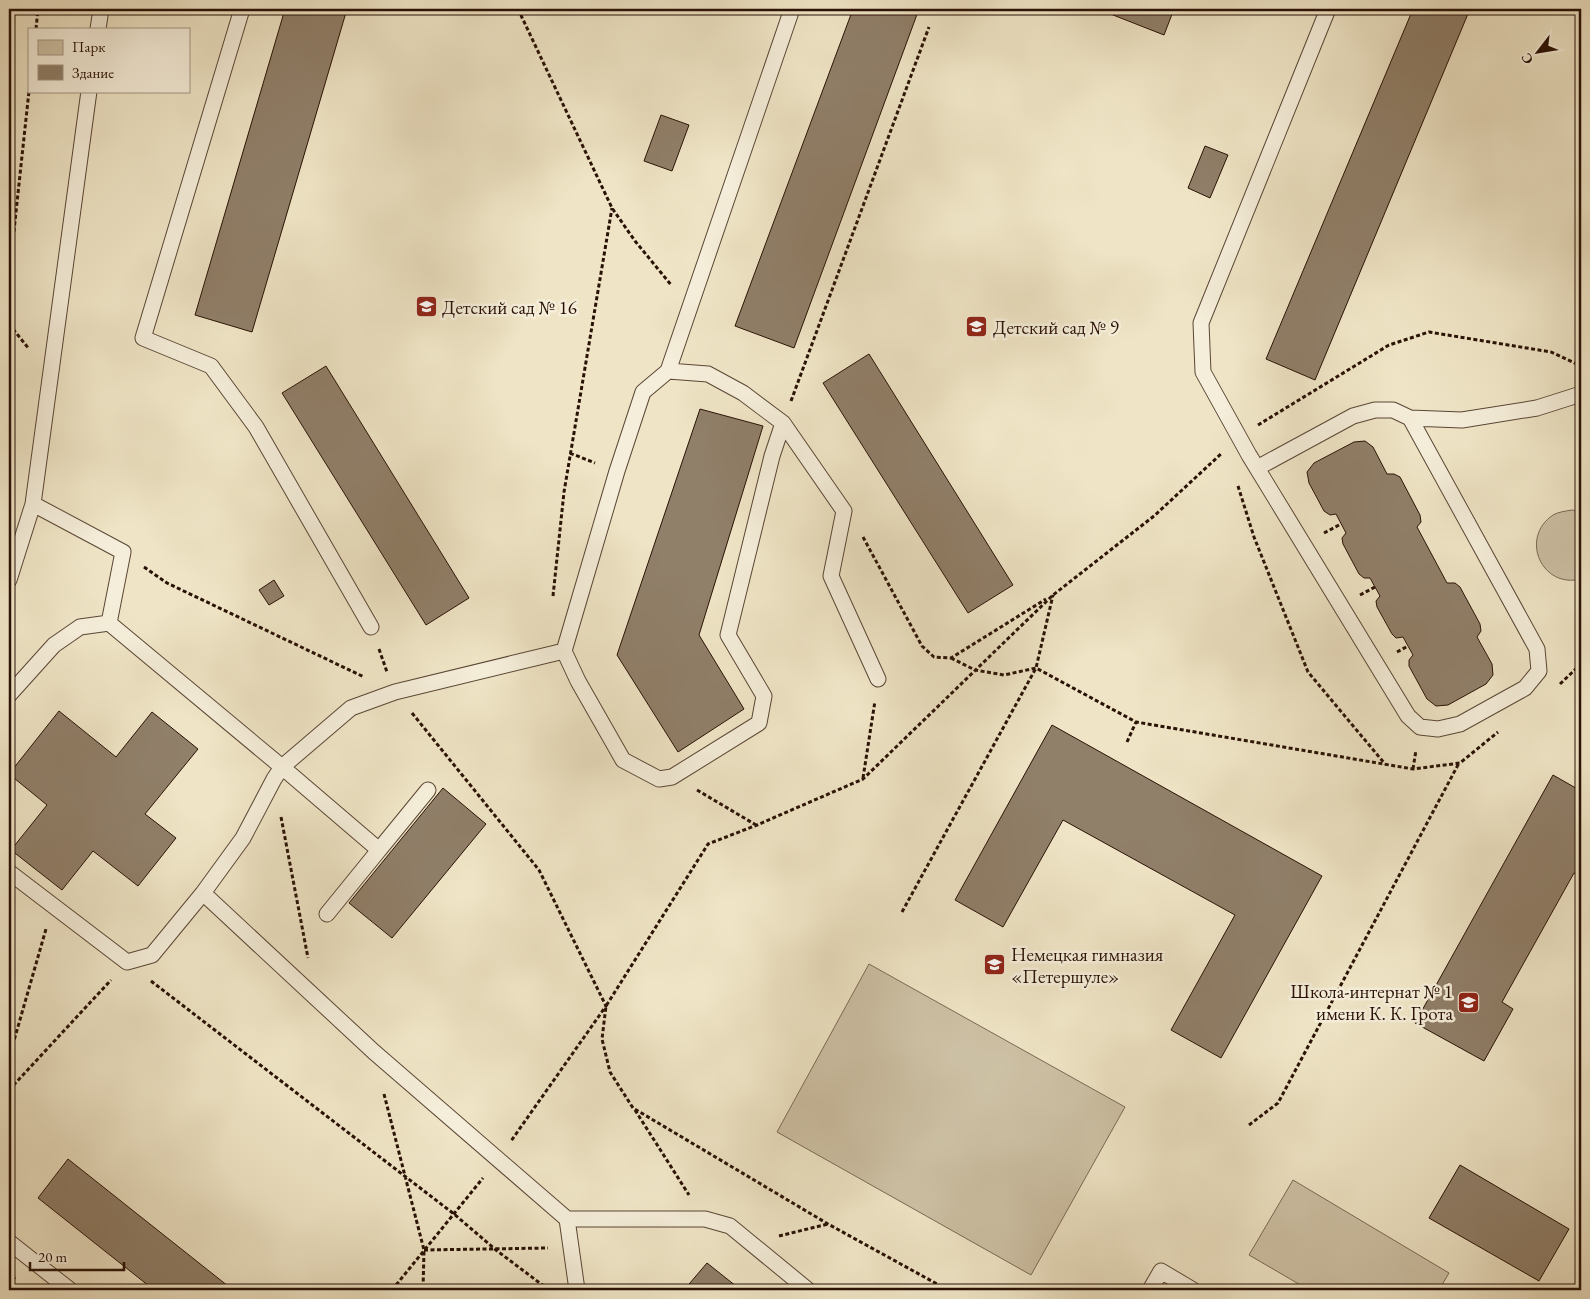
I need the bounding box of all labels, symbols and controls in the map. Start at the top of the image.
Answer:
legend [28,28,190,92]
north arrow [1512,28,1562,78]
text: Парк [72,37,105,56]
text: С [1517,50,1537,68]
text: Здание [72,63,114,82]
school or university icon: Детский сад № 16 [414,295,438,319]
place label: Детский сад № 16 [442,295,577,320]
school or university icon: Детский сад № 9 [965,315,989,339]
place label: Детский сад № 9 [993,315,1119,340]
place label: Немецкая гимназия «Петершуле» [1011,942,1164,989]
school or university icon: Немецкая гимназия «Петершуле» [983,953,1007,977]
place label: Школа-интернат № 1 имени К. К. Грота [1290,979,1453,1026]
school or university icon: Школа-интернат № 1 имени К. К. Грота [1457,990,1481,1014]
scale bar [30,1239,124,1271]
text: 20 m [38,1247,67,1266]

